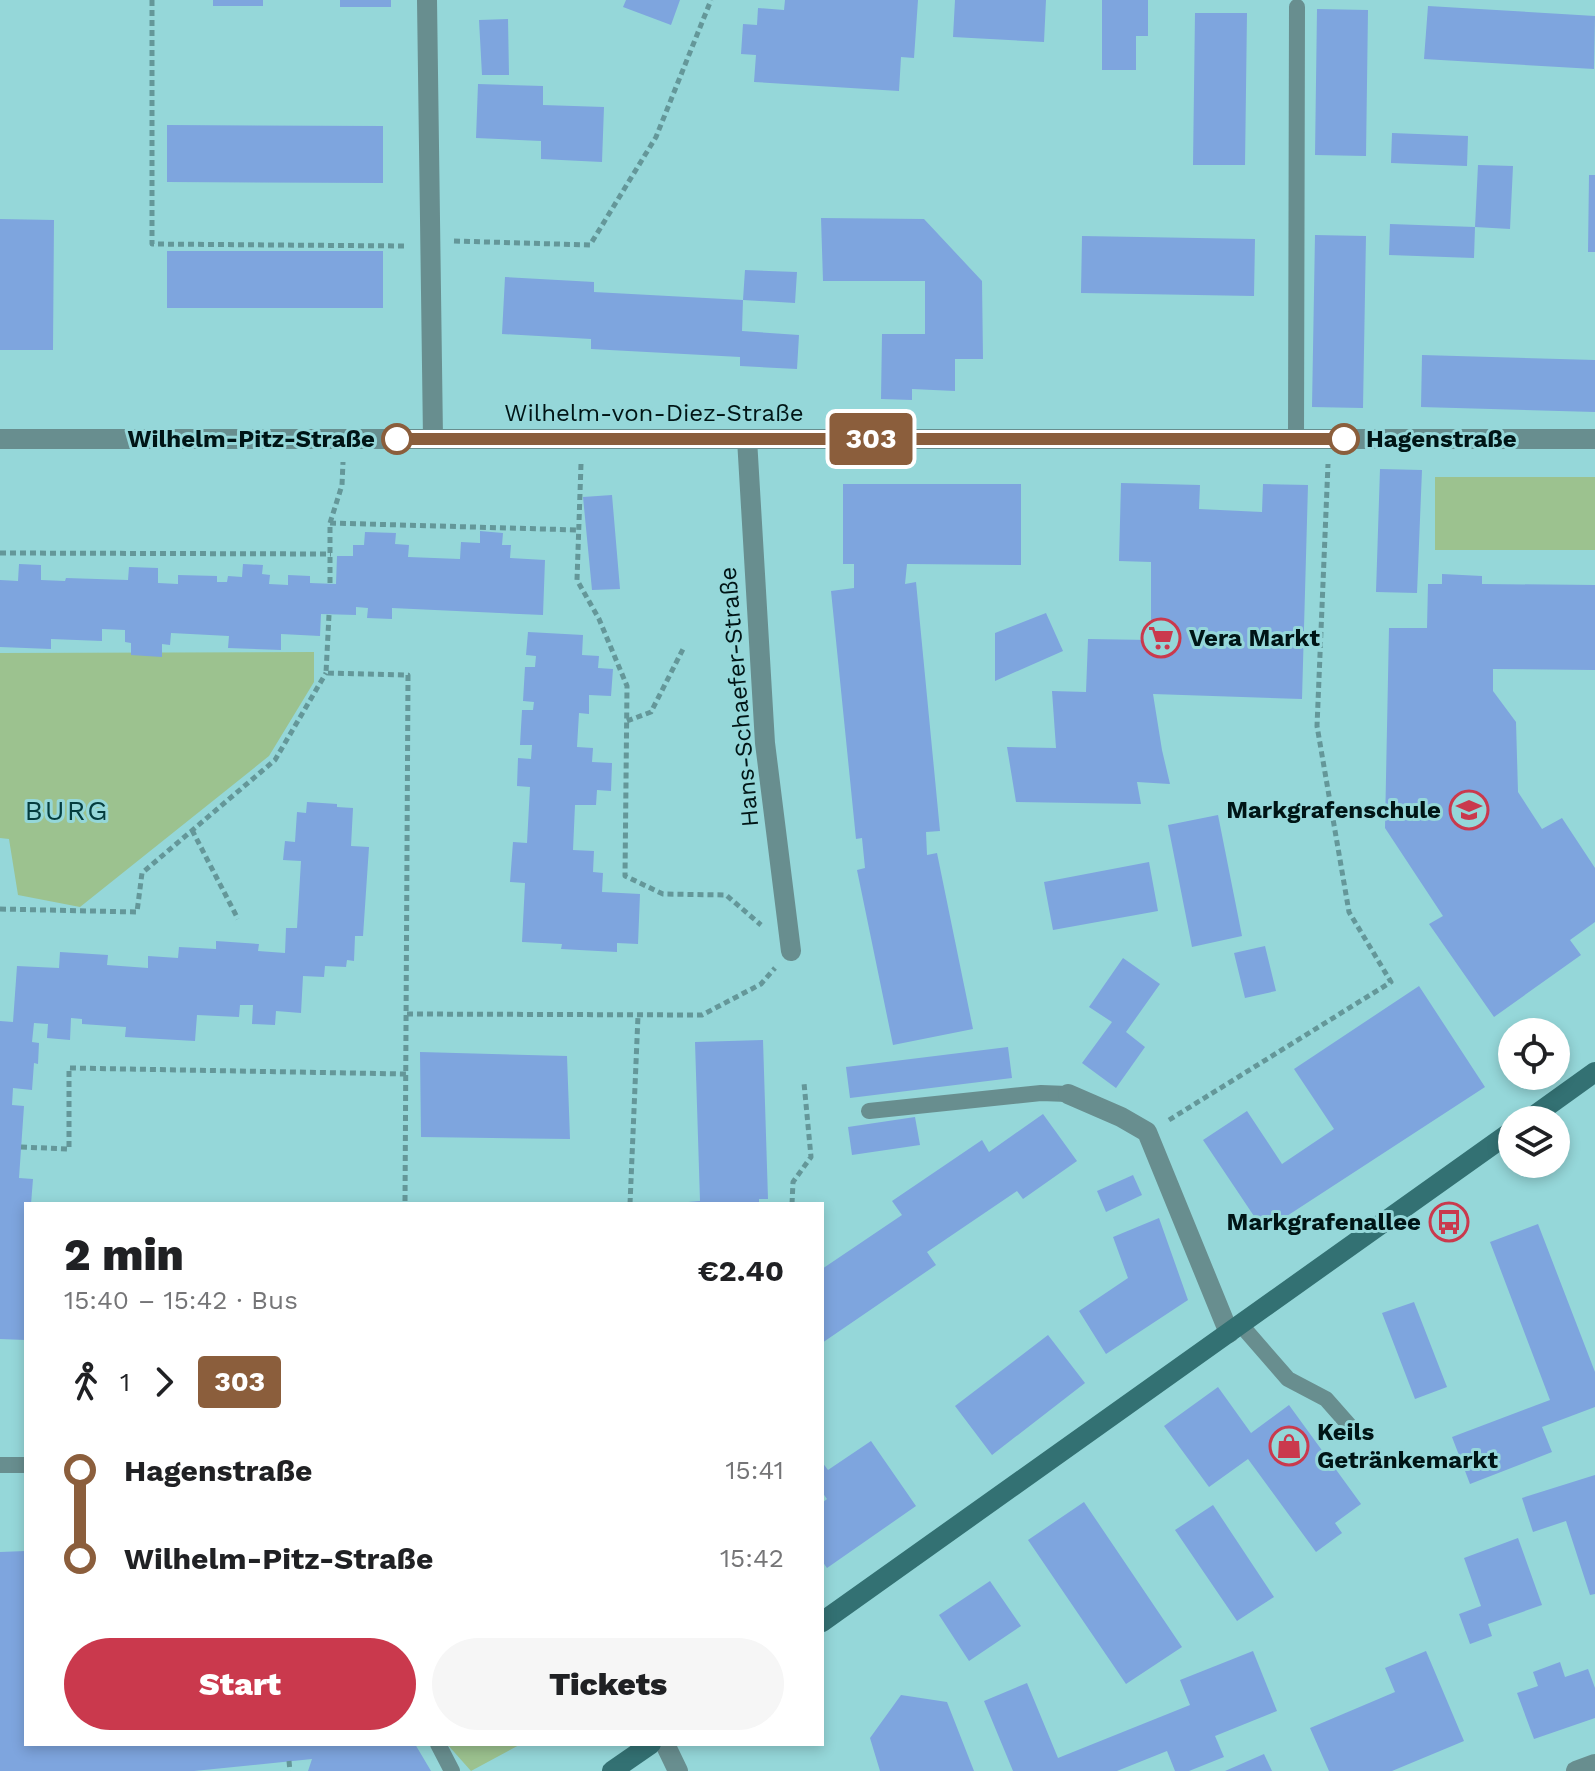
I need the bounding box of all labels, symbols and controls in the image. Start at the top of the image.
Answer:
street label: Wilhelm-von-Diez-Straße [504,399,804,427]
line badge: 303 [825,413,917,465]
text: 303 [845,422,897,455]
marker: Wilhelm-Pitz-Straße [382,424,412,454]
marker: Hagenstraße [1329,424,1359,454]
place label: Wilhelm-Pitz-Straße [128,425,375,453]
place label: Hagenstraße [1366,425,1517,453]
street label: Hans-Schaefer-Straße [714,566,764,828]
supermarket icon: Vera Markt [1140,617,1182,659]
place label: Vera Markt [1189,624,1321,652]
school or university icon: Markgrafenschule [1448,789,1490,831]
district label: BURG [25,794,109,827]
place label: Markgrafenschule [1226,796,1441,824]
map controls [1498,1018,1570,1178]
button: locate [1498,1018,1570,1090]
button: layers [1498,1106,1570,1178]
bus stop icon: Markgrafenallee [1428,1201,1470,1243]
place label: Markgrafenallee [1227,1208,1421,1236]
text: 2 min [64,1229,184,1281]
text: €2.40 [698,1253,784,1288]
text: 15:40 – 15:42 · Bus [64,1285,298,1315]
icon: walk [64,1360,108,1404]
icon: forward [142,1360,186,1404]
text: 303 [214,1365,265,1398]
text: 1 [120,1367,130,1397]
place label: Keils Getränkemarkt [1317,1418,1498,1474]
shop icon: Keils Getränkemarkt [1268,1425,1310,1467]
text: Hagenstraße [124,1453,312,1488]
text: 15:41 [725,1455,784,1485]
text: Wilhelm-Pitz-Straße [124,1541,433,1576]
text: 15:42 [720,1543,784,1573]
button: Start [64,1638,416,1730]
button: Tickets [432,1638,784,1730]

